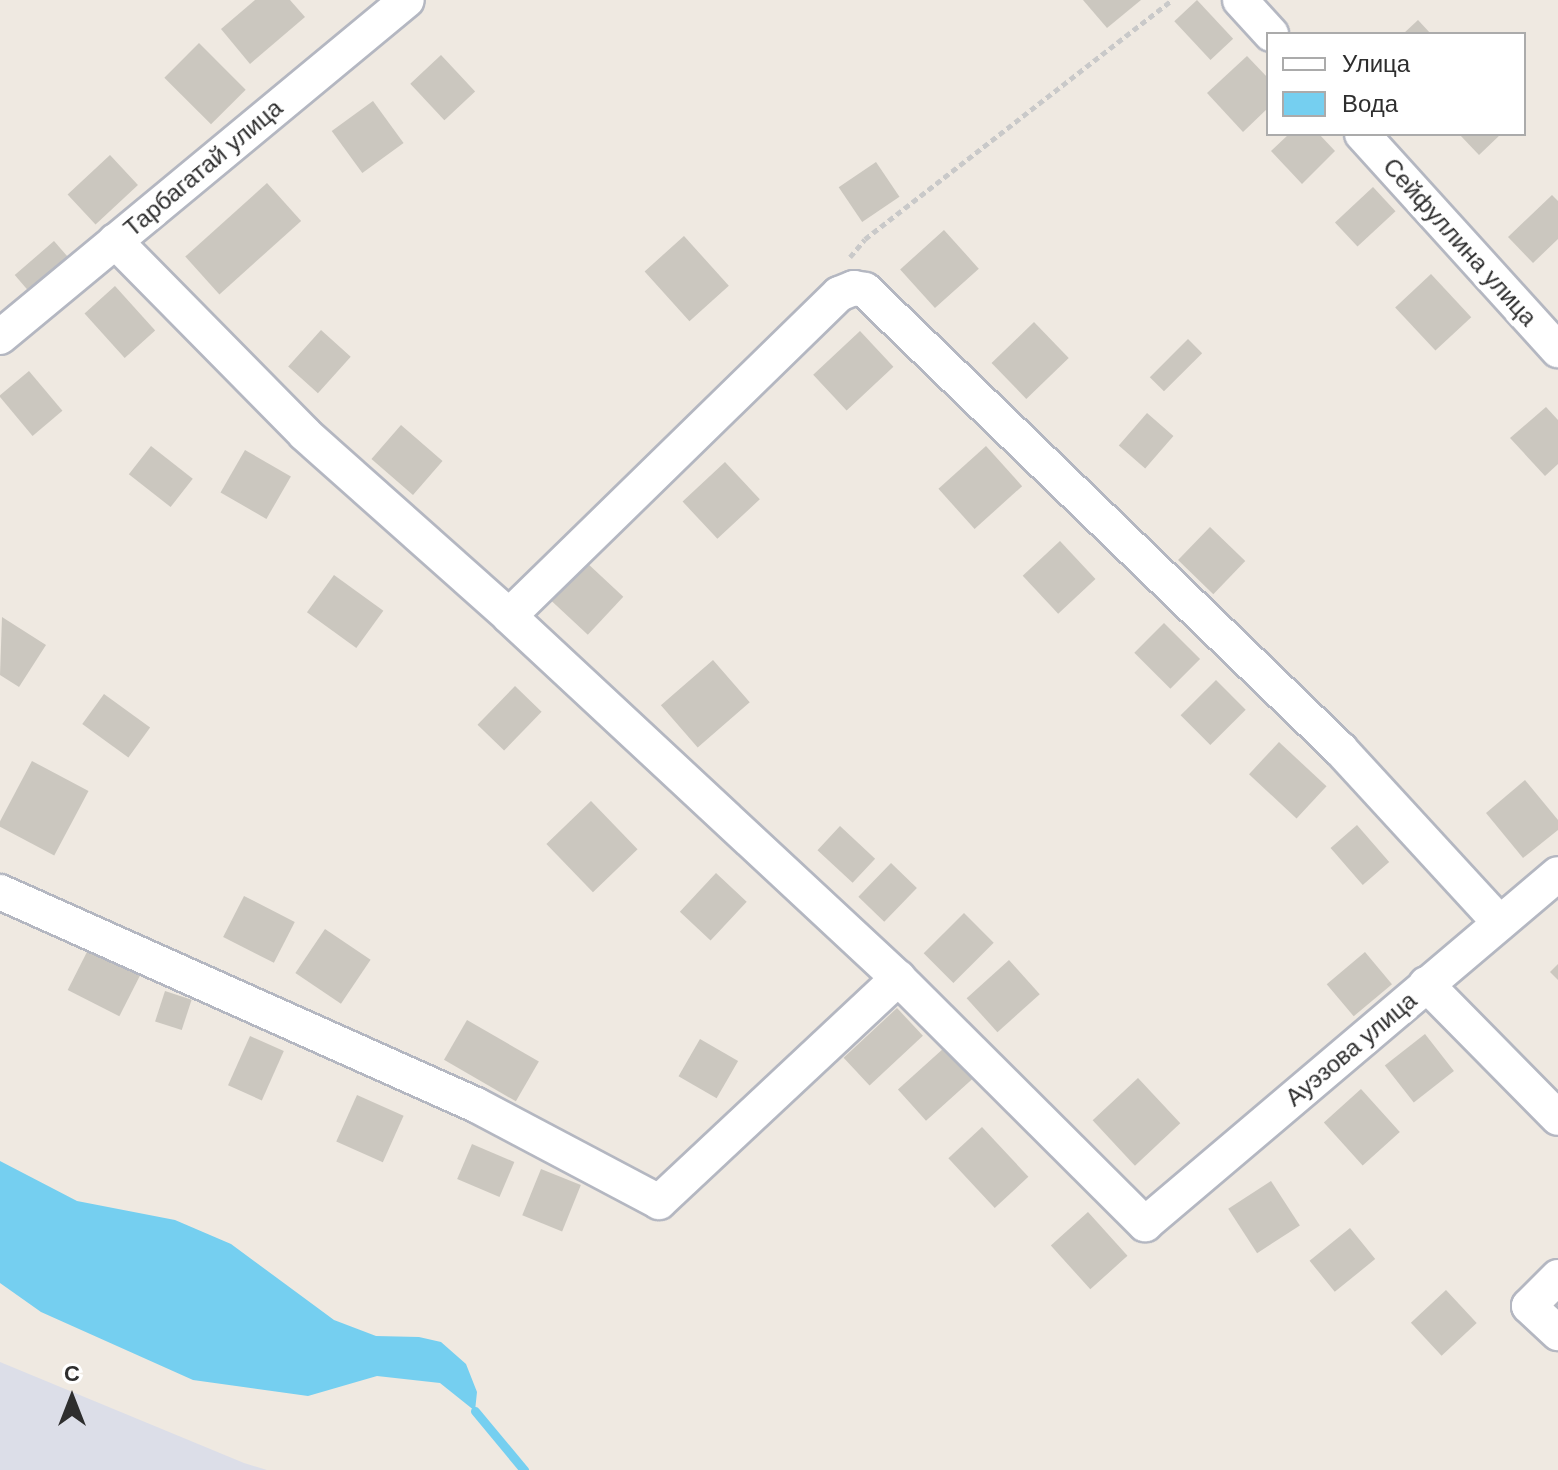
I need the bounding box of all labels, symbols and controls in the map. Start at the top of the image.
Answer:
legend [1266,32,1526,136]
text: Улица [1342,50,1410,77]
text: Вода [1342,90,1398,117]
street label: Тарбагатай улица [118,93,288,243]
street label: Сейфуллина улица [1377,152,1543,332]
street label: Ауэзова улица [1280,986,1422,1112]
north arrow [32,1358,112,1438]
text: С [64,1361,80,1386]

